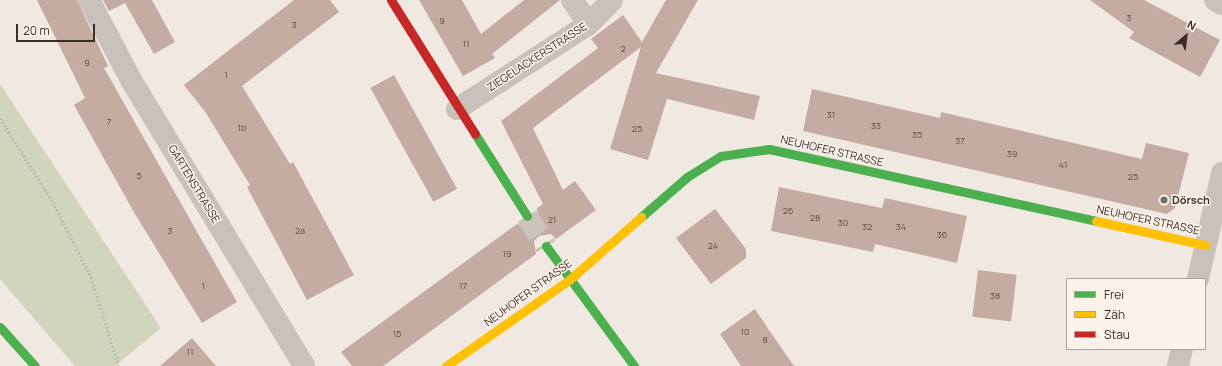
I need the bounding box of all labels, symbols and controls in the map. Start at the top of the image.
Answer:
house number: 3 [1127,13,1131,23]
scale bar [18,16,97,42]
house number: 9 [439,16,445,26]
north arrow [1166,16,1206,56]
text: N [1185,16,1199,33]
house number: 3 [292,20,296,30]
street label: ZIEGELACKERSTRASSE [485,20,589,94]
text: 20 m [23,22,50,39]
house number: 11 [462,39,470,49]
house number: 2 [620,44,626,54]
house number: 9 [84,58,90,68]
house number: 1 [224,70,228,80]
house number: 31 [827,110,835,120]
house number: 7 [107,117,111,127]
house number: 33 [871,121,881,131]
house number: 1b [238,123,246,133]
house number: 25 [632,124,642,134]
house number: 35 [912,130,922,140]
street label: NEUHOFER STRASSE [779,133,885,169]
house number: 37 [955,136,965,146]
street label: GARTENSTRASSE [165,143,223,225]
house number: 39 [1007,149,1017,159]
house number: 41 [1059,160,1067,170]
house number: 5 [136,171,142,181]
house number: 25 [1128,172,1138,182]
place label: Dörsch [1172,193,1210,207]
marker: Dörsch [1159,195,1169,205]
street label: NEUHOFER STRASSE [1095,203,1201,237]
house number: 26 [783,206,793,216]
house number: 28 [810,213,820,223]
house number: 21 [548,215,556,225]
house number: 30 [838,218,848,228]
house number: 32 [862,222,872,232]
house number: 34 [896,222,906,232]
house number: 3 [168,226,172,236]
house number: 2a [295,226,305,236]
house number: 36 [937,230,947,240]
house number: 24 [708,241,718,251]
house number: 19 [502,249,512,259]
street label: NEUHOFER STRASSE [482,257,574,329]
legend [1066,278,1206,350]
house number: 1 [201,281,205,291]
house number: 17 [459,281,467,291]
text: Frei [1104,286,1124,303]
house number: 38 [990,291,1000,301]
text: Zäh [1104,306,1125,323]
text: Stau [1104,326,1130,343]
house number: 10 [741,327,749,337]
house number: 15 [393,329,401,339]
house number: 8 [762,335,768,345]
house number: 11 [186,347,194,357]

